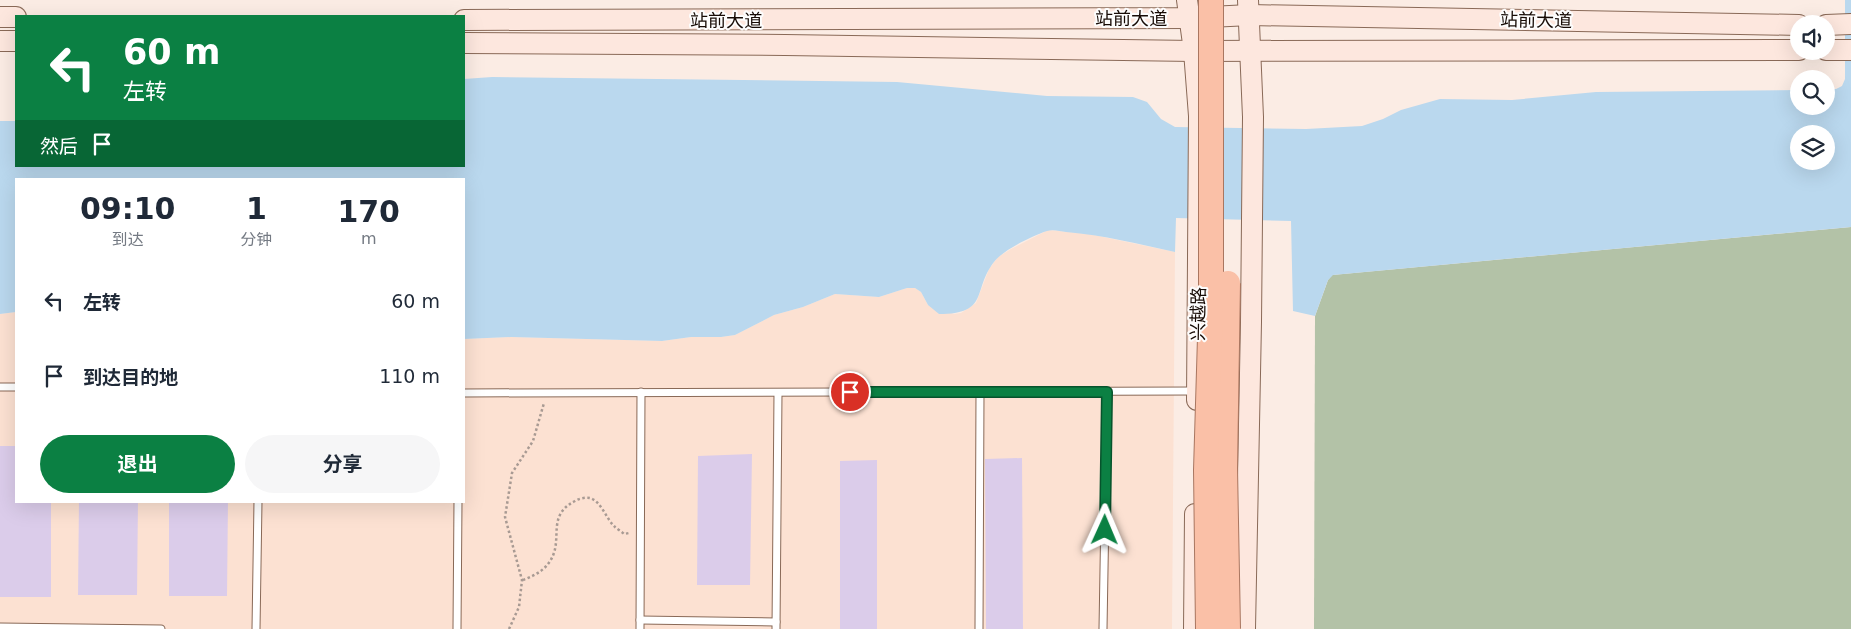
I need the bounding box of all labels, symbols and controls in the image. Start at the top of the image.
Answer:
street label: 站前大道 [1095,8,1167,29]
street label: 站前大道 [1500,9,1572,31]
street label: 站前大道 [690,10,762,31]
map controls [1790,15,1835,170]
button: sound [1790,15,1835,60]
text: 60 m [123,32,220,72]
icon: left [40,35,105,100]
button: search [1790,70,1835,115]
text: 左转 [123,79,167,104]
button: layers [1790,125,1835,170]
icon: arrive [88,130,116,158]
text: 然后 [40,135,78,157]
text: 09:10 [80,191,175,226]
text: 1 [246,191,267,226]
text: 170 [337,194,400,229]
text: m [361,229,376,248]
text: 到达 [112,230,144,249]
text: 分钟 [240,230,272,249]
icon: left [40,287,68,315]
street label: 兴越路 [1187,287,1209,341]
text: 60 m [391,290,440,312]
text: 左转 [83,291,121,313]
icon: arrive [40,362,68,390]
text: 110 m [379,365,440,387]
text: 到达目的地 [83,366,178,388]
pin [829,371,871,413]
icon: arrive [836,378,864,406]
button: 退出 [40,435,235,493]
button: 分享 [245,435,440,493]
position arrow [1078,503,1130,555]

